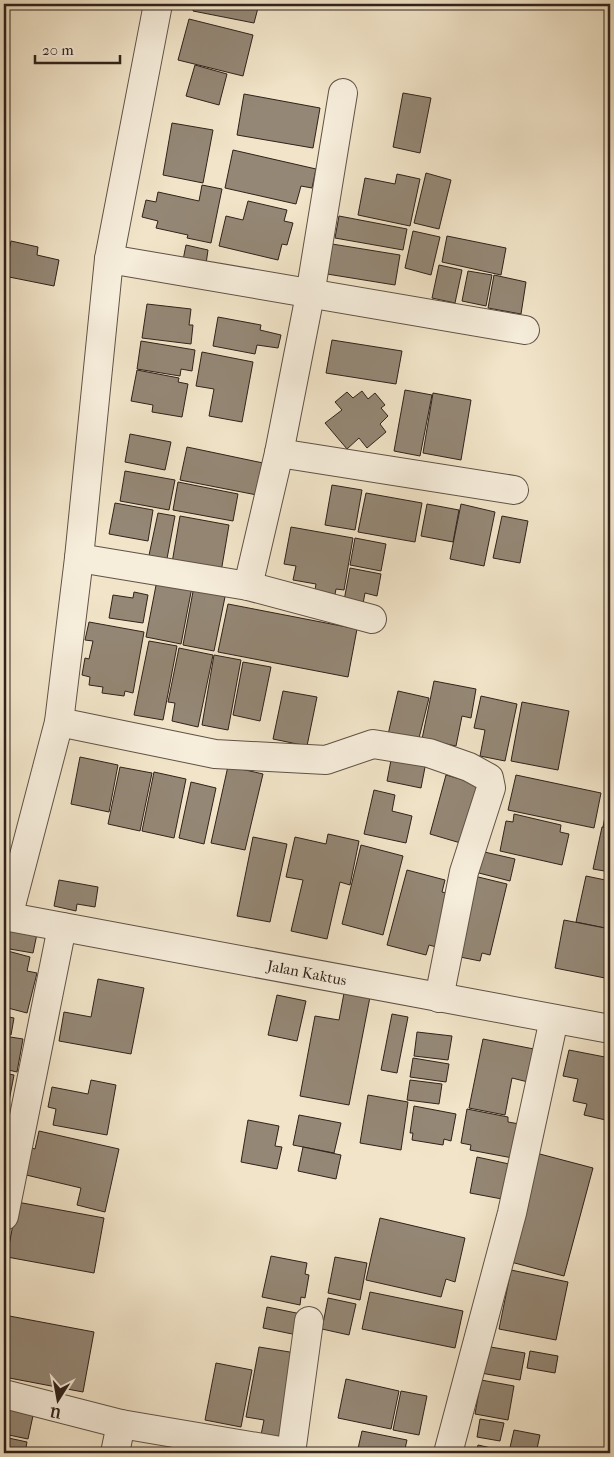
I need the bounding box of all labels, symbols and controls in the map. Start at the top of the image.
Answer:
scale bar [35,32,120,64]
text: 20 m [42,41,74,59]
street label: Jalan Kaktus [265,956,349,990]
north arrow [32,1374,82,1424]
text: U [49,1403,64,1422]

